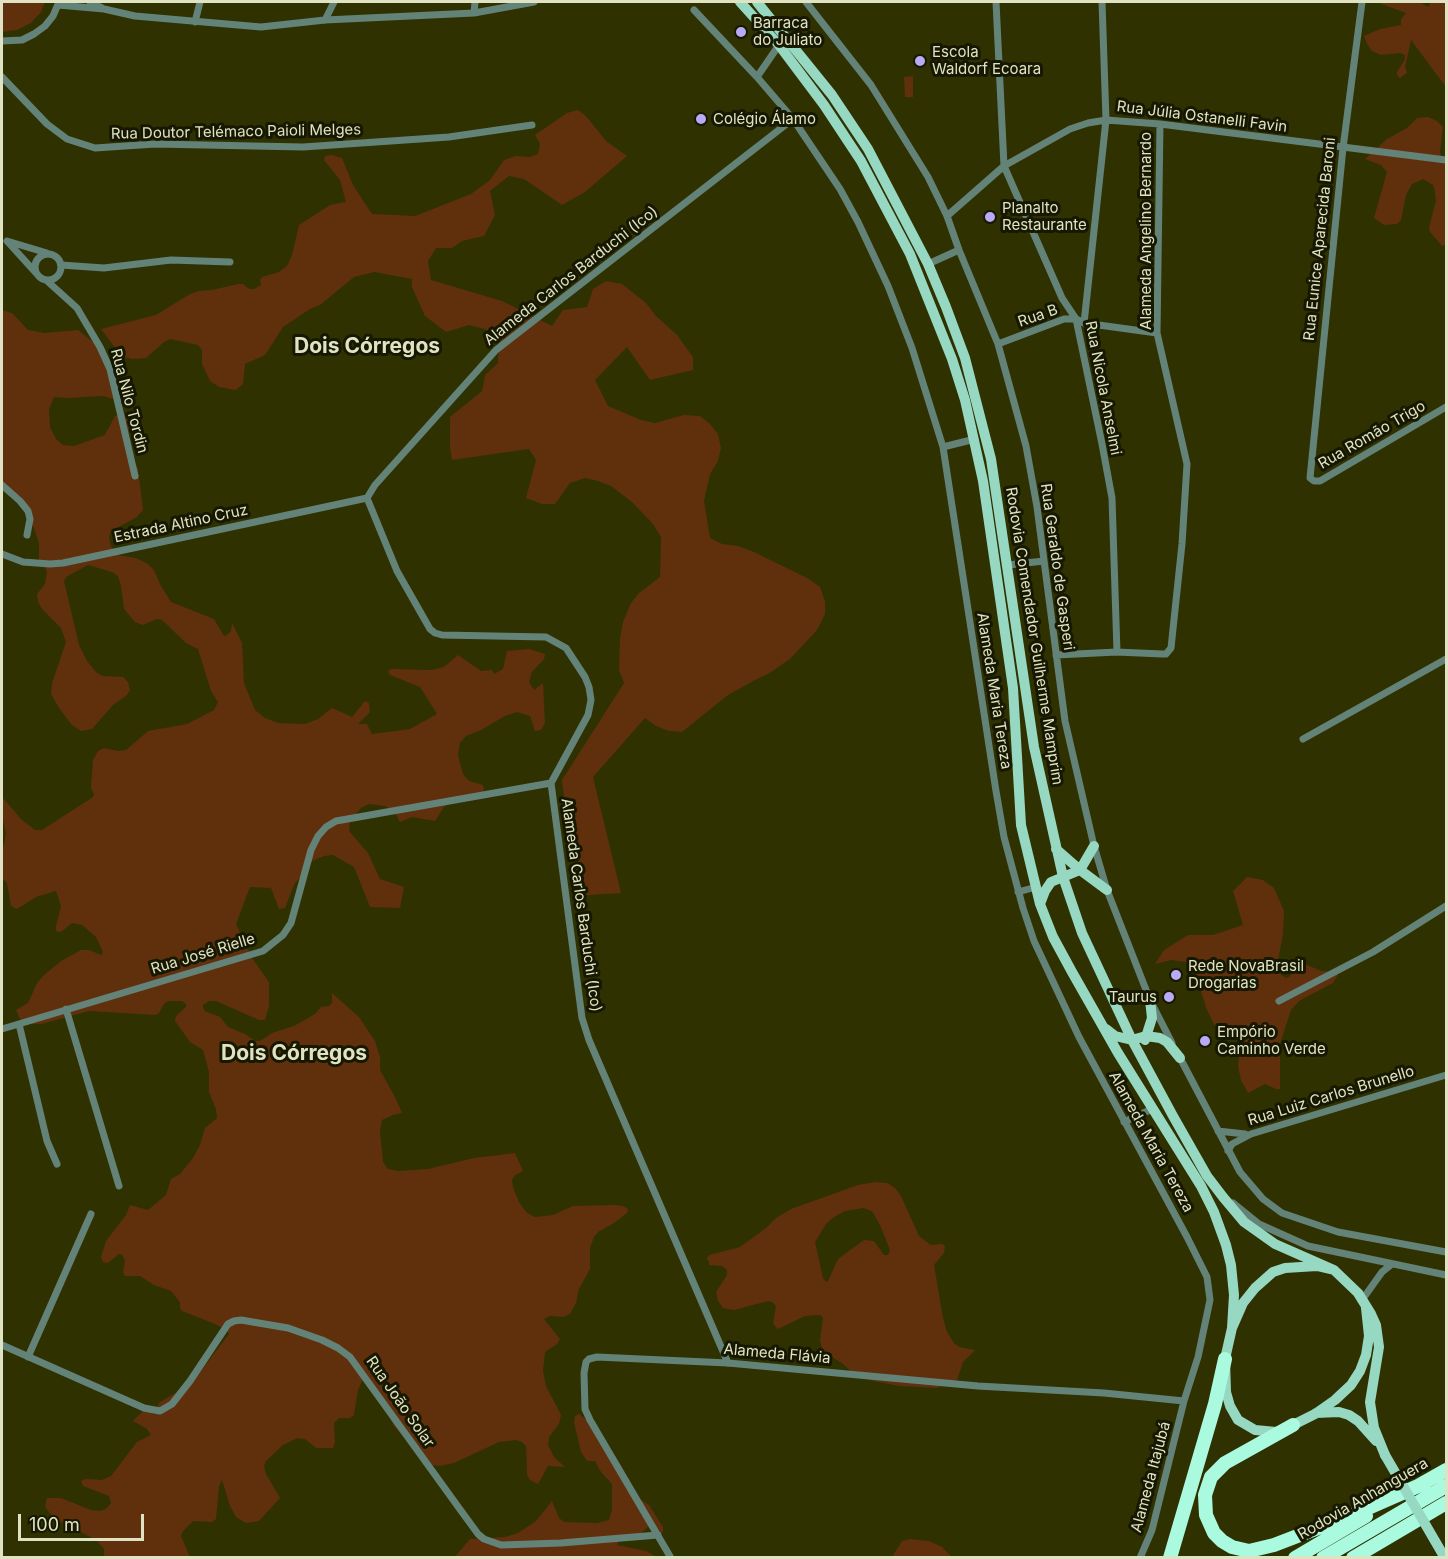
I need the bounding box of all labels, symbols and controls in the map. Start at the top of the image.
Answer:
place label: Barraca do Juliato [753,14,822,49]
marker: Barraca do Juliato [734,25,748,39]
place label: Escola Waldorf Ecoara [932,43,1041,78]
marker: Escola Waldorf Ecoara [913,54,927,68]
street label: Rua Júlia Ostanelli Favin [1116,98,1288,136]
place label: Colégio Álamo [713,110,816,128]
marker: Colégio Álamo [694,112,708,126]
street label: Rua Doutor Telémaco Paioli Melges [111,121,361,143]
street label: Alameda Angelino Bernardo [1137,132,1155,330]
street label: Rua Eunice Aparecida Baroni [1300,136,1340,342]
place label: Planalto Restaurante [1002,199,1087,234]
street label: Alameda Carlos Barduchi (Ico) [481,203,661,349]
marker: Planalto Restaurante [983,210,997,224]
street label: Rua B [1016,301,1060,331]
street label: Rua Nicola Anselmi [1081,319,1125,457]
district label: Dois Córregos [294,334,440,360]
street label: Rua Nilo Tordin [106,347,152,455]
street label: Rua Romão Trigo [1315,397,1429,473]
street label: Rua Geraldo de Gasperi [1036,482,1078,652]
street label: Rodovia Comendador Guilherme Mamprim [1002,486,1066,786]
street label: Estrada Altino Cruz [112,501,250,547]
street label: Alameda Maria Tereza [973,612,1015,770]
street label: Alameda Carlos Barduchi (Ico) [557,797,605,1013]
street label: Rua José Rielle [149,930,257,978]
place label: Rede NovaBrasil Drogarias [1188,957,1304,992]
marker: Rede NovaBrasil Drogarias [1169,968,1183,982]
place label: Taurus [1109,988,1157,1006]
marker: Taurus [1162,990,1176,1004]
place label: Empório Caminho Verde [1217,1023,1326,1058]
marker: Empório Caminho Verde [1198,1034,1212,1048]
district label: Dois Córregos [221,1041,367,1067]
street label: Rua Luiz Carlos Brunello [1246,1062,1416,1130]
street label: Alameda Maria Tereza [1105,1068,1197,1216]
street label: Alameda Flávia [723,1340,831,1368]
street label: Rua João Solar [362,1353,438,1451]
street label: Alameda Itajubá [1128,1420,1174,1534]
street label: Rodovia Anhanguera [1295,1454,1431,1544]
scale bar [21,1502,147,1540]
text: 100 m [29,1514,80,1535]

